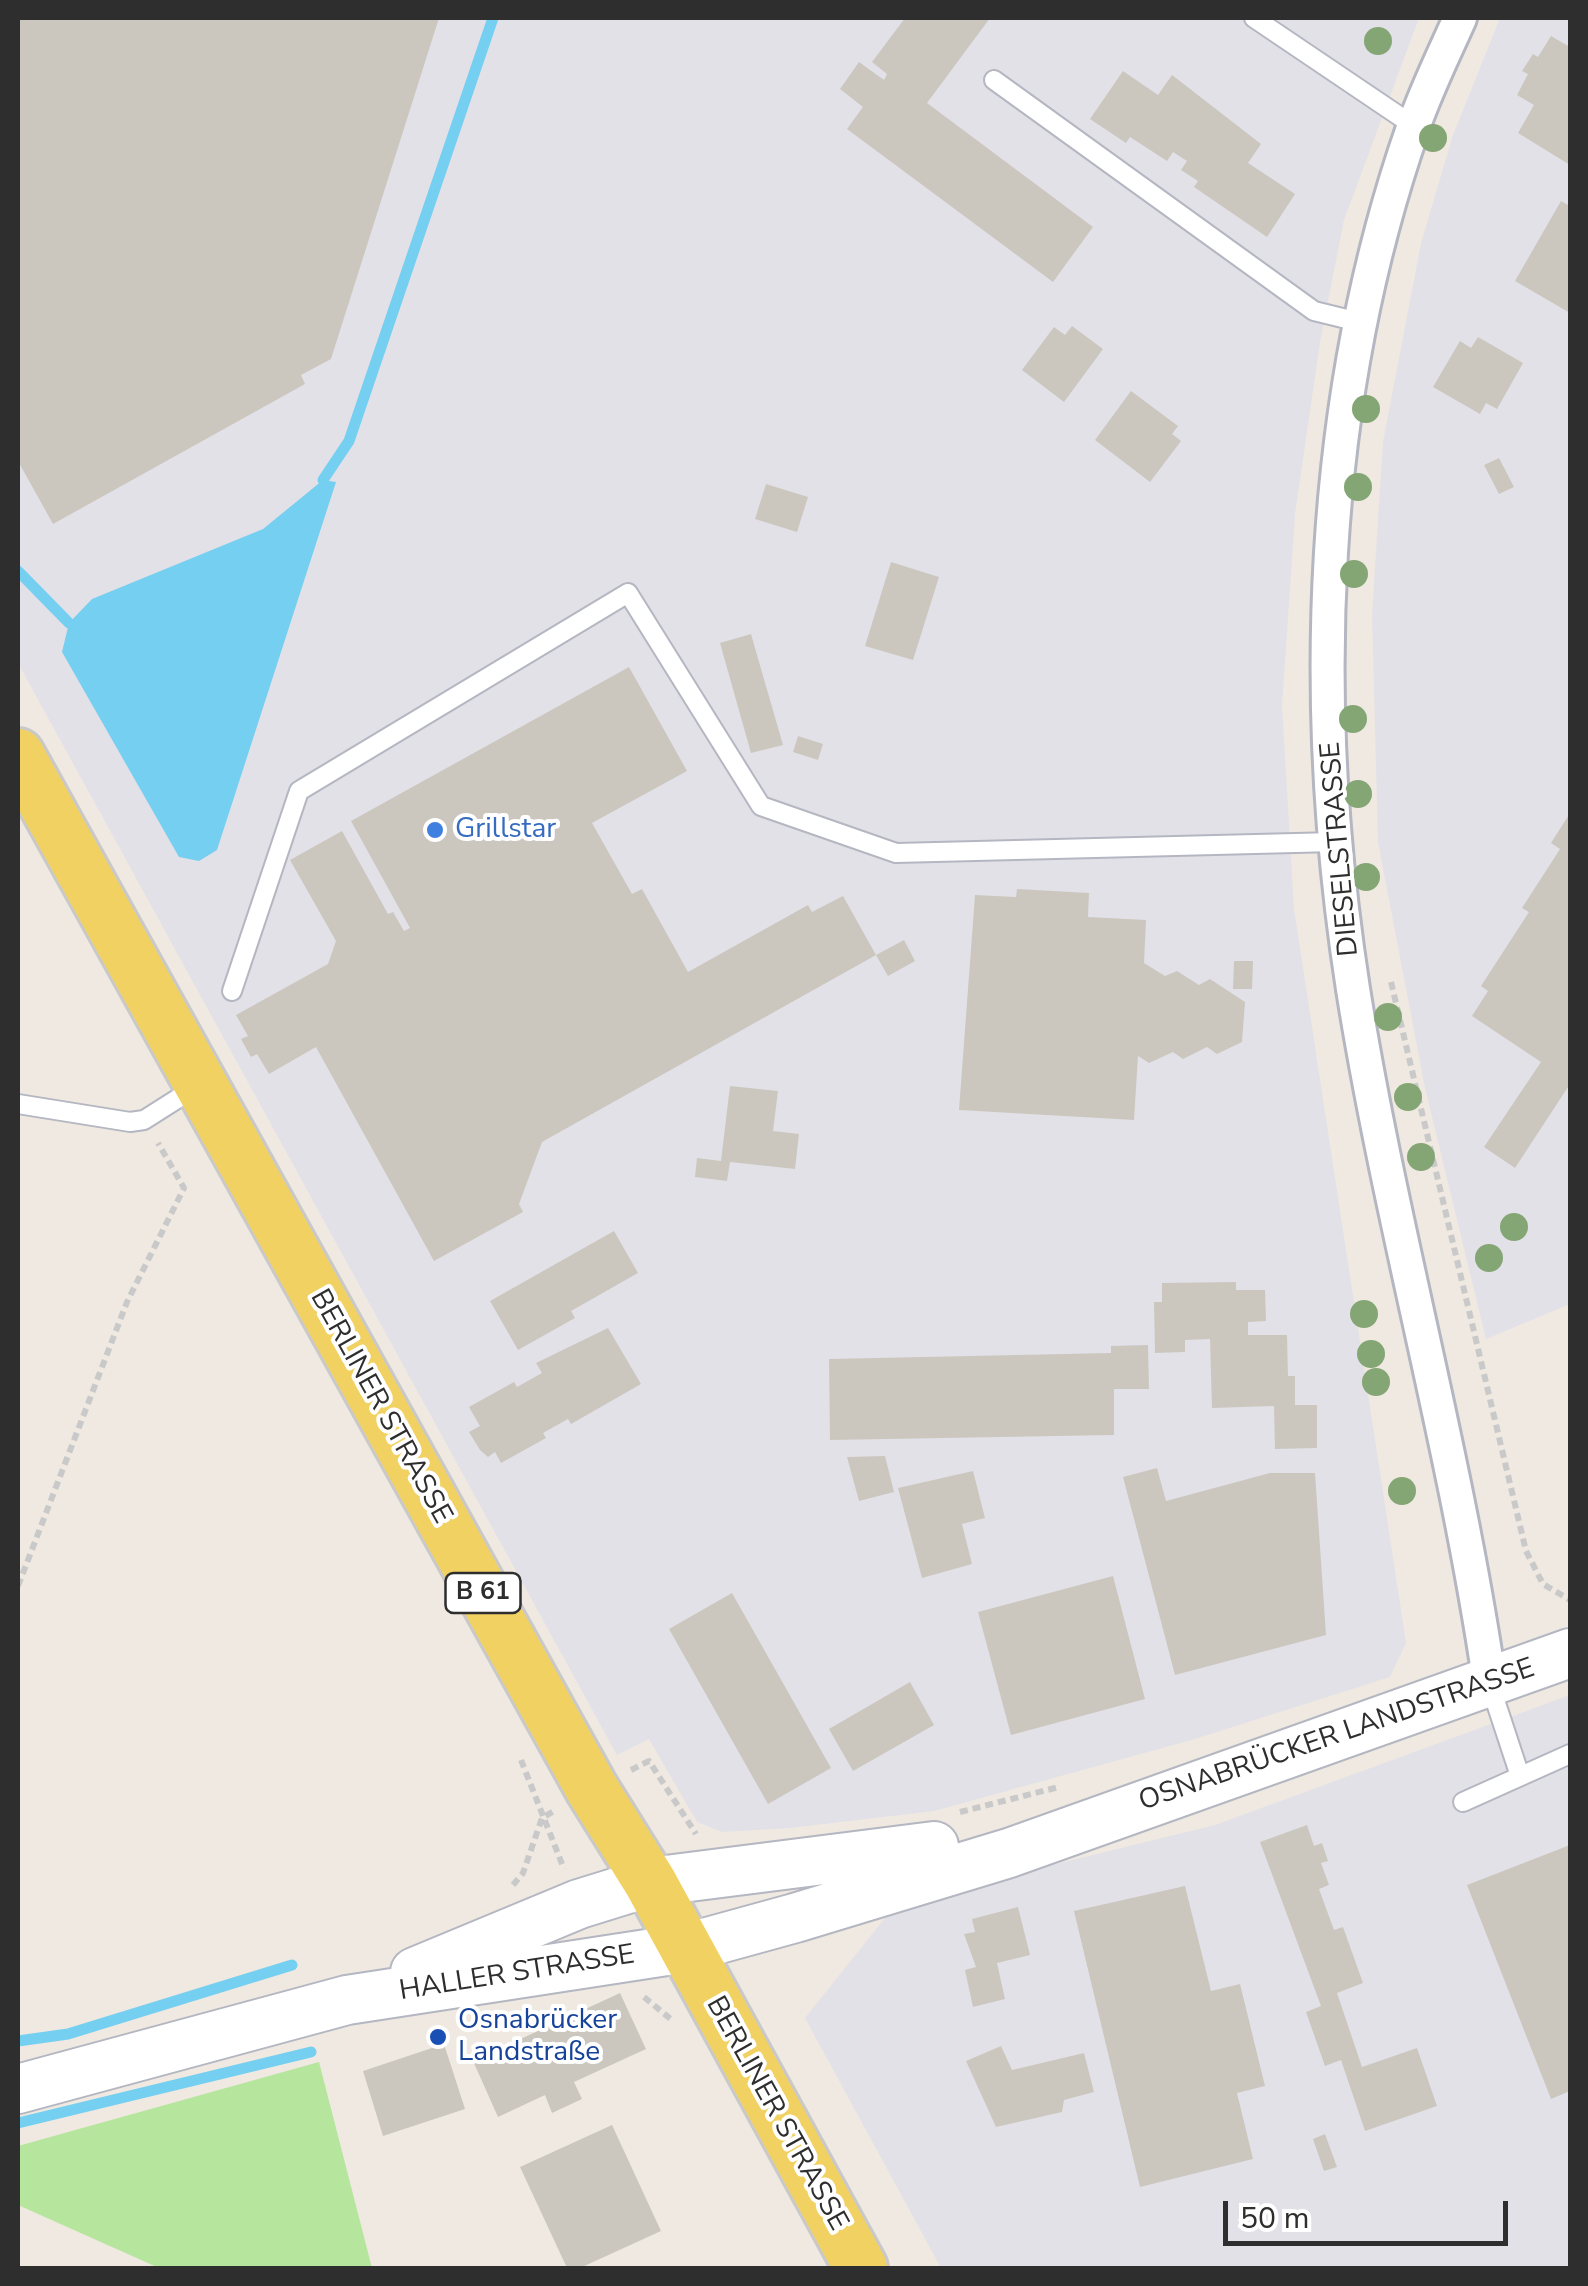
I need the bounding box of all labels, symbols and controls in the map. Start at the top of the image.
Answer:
street label: DIESELSTRASSE [1315,740,1367,958]
place label: Grillstar [455,813,556,847]
marker: Grillstar [424,819,446,841]
street label: BERLINER STRASSE [302,1284,458,1530]
road number: B 61 [446,1573,520,1613]
street label: OSNABRÜCKER LANDSTRASSE [1135,1652,1539,1820]
street label: HALLER STRASSE [397,1939,637,2009]
street label: BERLINER STRASSE [698,1991,854,2237]
place label: Osnabrücker Landstraße [458,2004,617,2070]
marker: Osnabrücker Landstraße [427,2026,449,2048]
scale bar [1228,2181,1513,2243]
text: 50 m [1240,2198,1309,2239]

